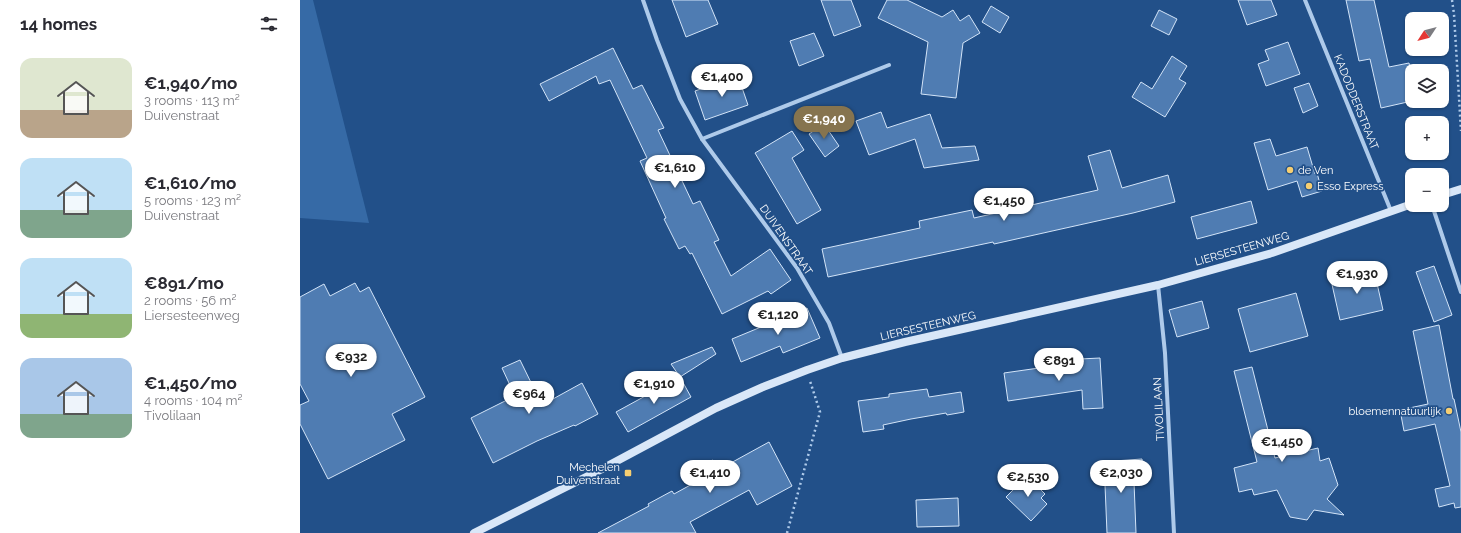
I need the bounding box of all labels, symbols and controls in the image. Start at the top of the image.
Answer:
north arrow [1405,12,1449,56]
map controls [1405,12,1449,212]
icon: filters [258,13,280,35]
text: 14 homes [20,14,97,34]
street label: KADODDERSTRAAT [1331,52,1381,152]
pin: €1,400 [689,64,755,98]
button: layers [1405,64,1449,108]
text: €1,400 [700,69,744,84]
text: €1,940/mo [144,73,237,93]
icon: home [52,74,100,122]
text: 3 rooms · 113 m² [144,93,240,108]
pin: €1,940 [791,106,857,140]
text: Duivenstraat [144,108,219,123]
text: €1,940 [803,111,845,126]
button: + [1405,116,1449,160]
pin: €1,610 [642,155,708,189]
text: €1,610 [654,160,696,175]
place label: de Ven [1298,164,1333,177]
marker: de Ven [1285,165,1295,175]
button: − [1405,168,1449,212]
text: €1,610/mo [144,173,236,193]
icon: home [52,174,100,222]
place label: Esso Express [1317,180,1383,193]
marker: Esso Express [1304,181,1314,191]
pin: €1,450 [971,188,1037,222]
text: 5 rooms · 123 m² [144,193,241,208]
text: €1,450 [983,193,1025,208]
street label: DUIVENSTRAAT [757,202,815,278]
text: Duivenstraat [144,208,219,223]
street label: LIERSESTEENWEG [1193,229,1291,269]
pin: €1,930 [1324,261,1390,295]
text: €1,930 [1336,266,1378,281]
text: €891/mo [144,273,224,293]
icon: home [52,274,100,322]
text: 2 rooms · 56 m² [144,293,236,308]
pin: €1,120 [745,302,811,336]
text: €1,120 [757,307,799,322]
text: Liersesteenweg [144,308,240,323]
street label: LIERSESTEENWEG [879,309,977,343]
pin: €932 [327,344,375,378]
pin: €891 [1035,348,1083,382]
text: €932 [335,349,367,364]
text: €891 [1043,353,1075,368]
pin: €1,910 [621,371,687,405]
text: €1,450/mo [144,373,237,393]
icon: home [52,374,100,422]
text: €1,910 [633,376,675,391]
street label: TIVOLILAAN [1151,377,1167,441]
pin: €964 [505,381,553,415]
text: €964 [512,386,546,401]
text: 4 rooms · 104 m² [144,393,242,408]
place label: bloemennatuurlijk [1349,405,1441,418]
marker: bloemennatuurlijk [1444,406,1454,416]
text: Tivolilaan [144,408,201,423]
pin: €1,450 [1249,429,1315,463]
text: €1,450 [1261,434,1303,449]
pin: €1,410 [677,460,743,494]
pin: €2,030 [1088,460,1154,494]
place label: Mechelen Duivenstraat [556,461,620,487]
pin: €2,530 [995,464,1061,498]
text: €1,410 [689,465,731,480]
text: €2,030 [1099,465,1143,480]
marker: Mechelen Duivenstraat [623,468,633,478]
text: €2,530 [1006,469,1050,484]

